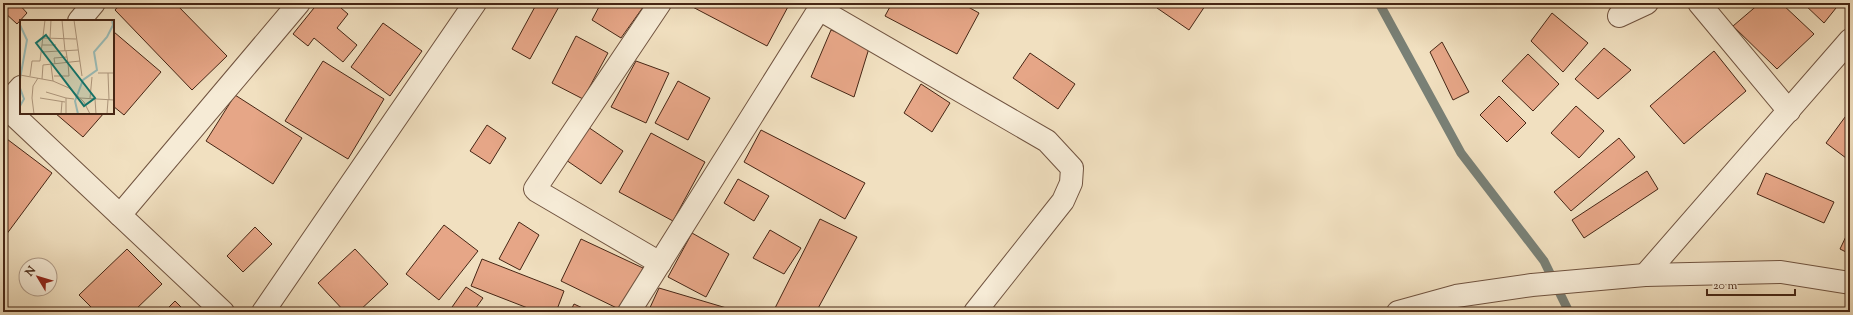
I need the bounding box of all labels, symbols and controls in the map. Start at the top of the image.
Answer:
inset map [20,20,114,114]
north arrow [18,257,58,297]
text: N [21,263,40,281]
scale bar [1707,271,1795,297]
text: 20 m [1713,277,1738,295]

